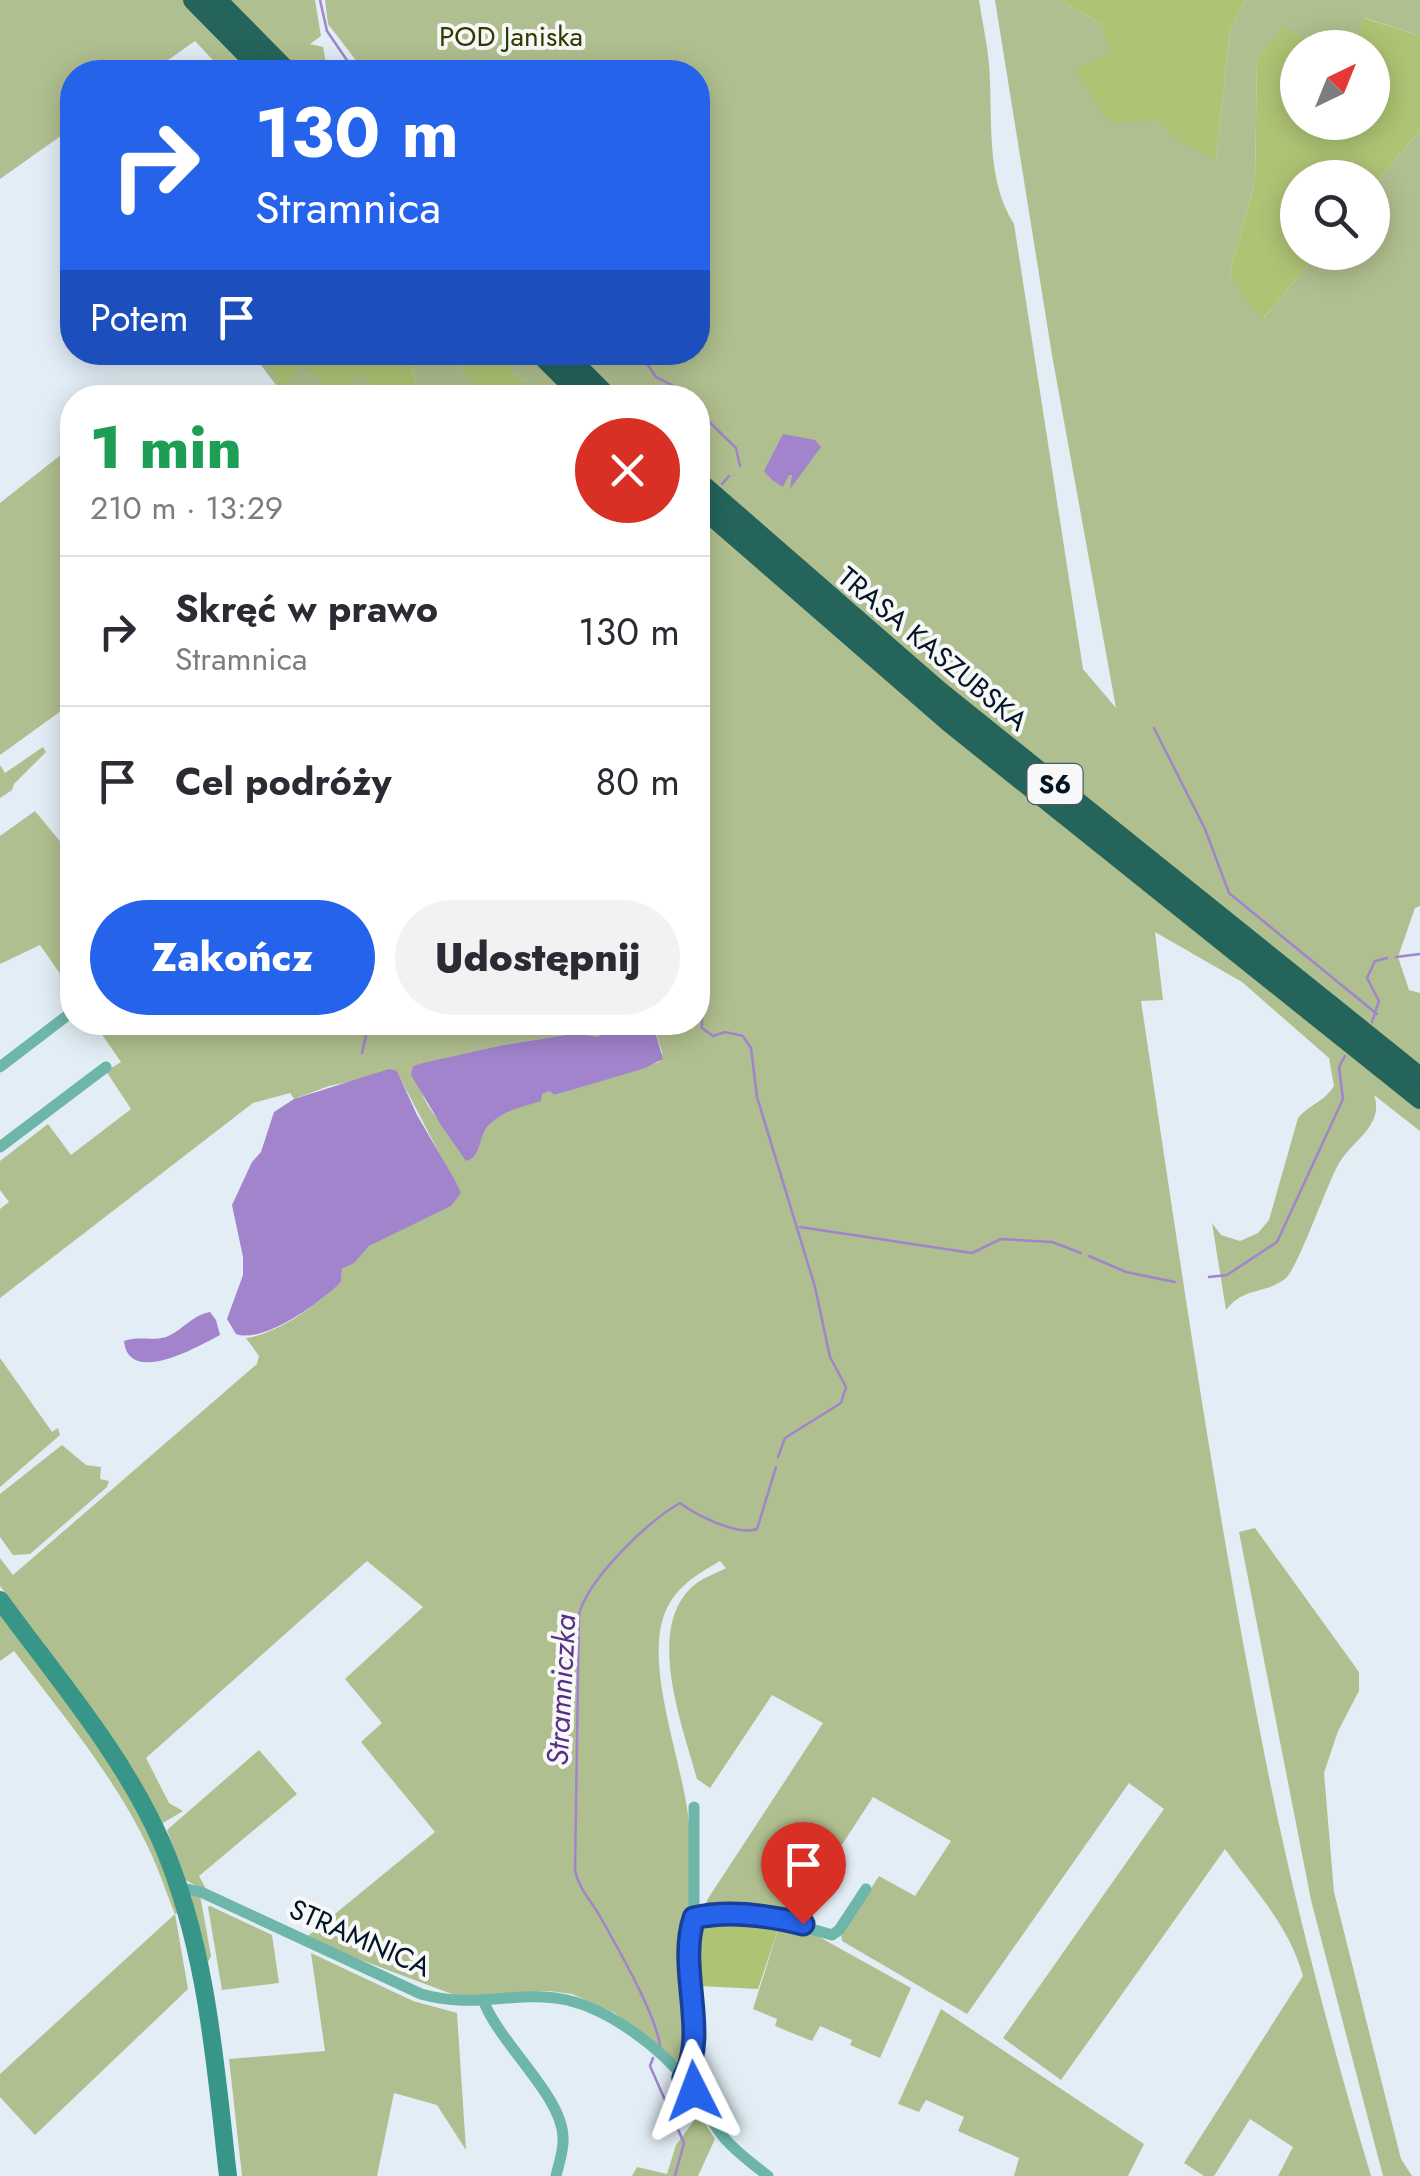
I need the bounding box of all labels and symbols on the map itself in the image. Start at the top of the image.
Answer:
park label: POD Janiska [439,16,583,57]
north arrow [1280,30,1390,140]
street label: TRASA KASZUBSKA [829,557,1037,741]
road number: S6 [1028,764,1082,804]
water label: Stramniczka [536,1613,586,1767]
pin [761,1822,846,1925]
street label: STRAMNICA [283,1889,438,1988]
position arrow [642,2039,746,2143]

